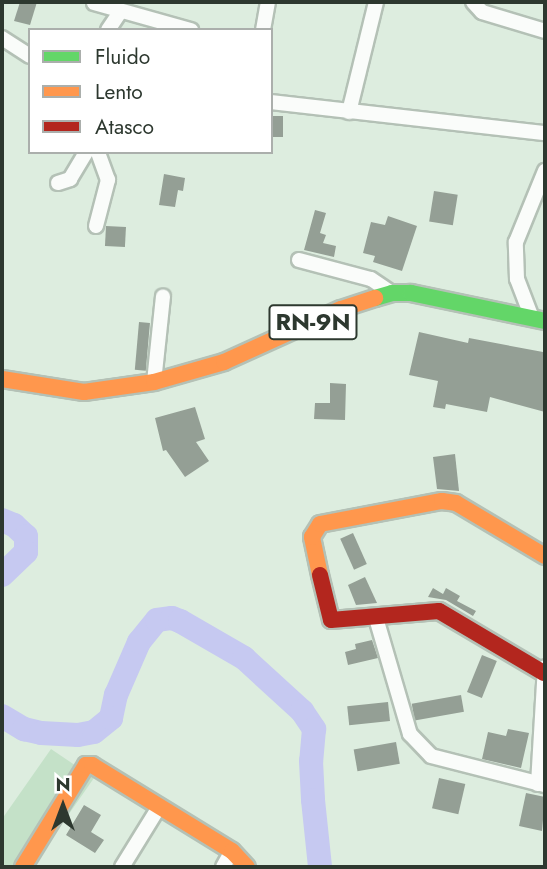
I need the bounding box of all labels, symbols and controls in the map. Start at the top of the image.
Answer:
legend [28,28,273,154]
text: Fluido [95,42,150,72]
text: Lento [95,77,143,107]
text: Atasco [95,112,154,142]
road number: RN-9N [268,302,358,342]
north arrow [28,771,98,841]
text: N [55,771,71,798]

